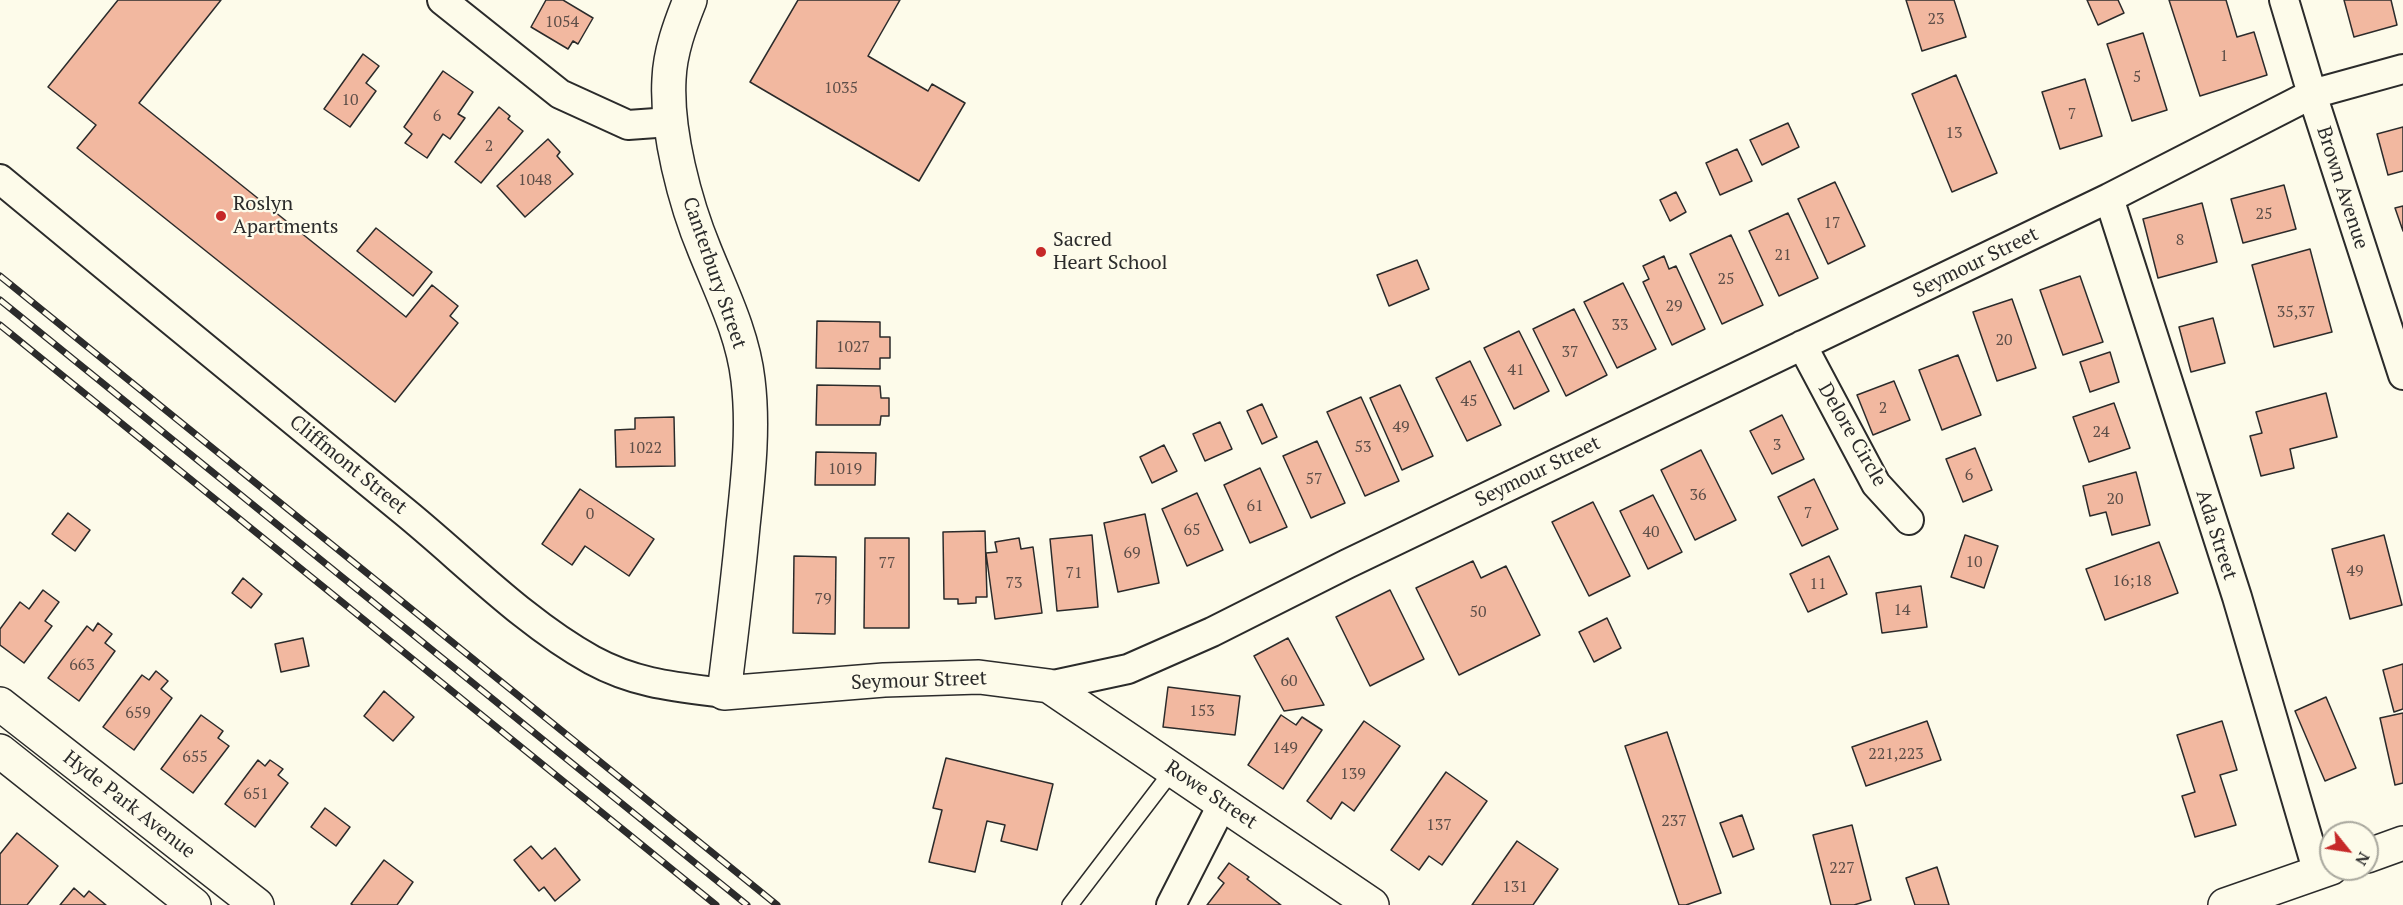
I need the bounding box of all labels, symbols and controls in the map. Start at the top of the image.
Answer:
house number: 23 [1927,9,1945,29]
house number: 1054 [545,12,579,32]
house number: 1 [2220,46,2228,66]
house number: 5 [2133,67,2141,87]
house number: 1035 [824,78,858,98]
house number: 10 [341,90,359,110]
house number: 7 [2068,104,2076,124]
house number: 6 [433,106,441,126]
house number: 13 [1945,123,1963,143]
street label: Brown Avenue [2311,124,2373,252]
house number: 2 [485,136,493,156]
house number: 1048 [518,170,552,190]
place label: Roslyn Apartments [233,192,338,239]
street label: Canterbury Street [677,194,751,352]
house number: 25 [2255,204,2273,224]
marker: Roslyn Apartments [214,209,228,223]
house number: 17 [1823,213,1841,233]
street label: Seymour Street [1910,222,2042,304]
place label: Sacred Heart School [1053,228,1168,275]
house number: 8 [2176,230,2184,250]
marker: Sacred Heart School [1034,245,1048,259]
house number: 21 [1774,245,1792,265]
house number: 25 [1717,269,1735,289]
house number: 29 [1665,296,1683,316]
house number: 35,37 [2277,302,2315,322]
house number: 33 [1611,315,1629,335]
house number: 20 [1995,330,2013,350]
house number: 1027 [836,337,870,357]
house number: 37 [1561,342,1579,362]
house number: 41 [1507,360,1525,380]
street label: Delore Circle [1813,379,1891,491]
house number: 45 [1460,391,1478,411]
house number: 2 [1879,398,1887,418]
street label: Cliffmont Street [284,410,412,520]
house number: 49 [1392,417,1410,437]
house number: 24 [2092,422,2110,442]
street label: Seymour Street [1472,431,1604,513]
house number: 3 [1773,435,1781,455]
house number: 53 [1354,437,1372,457]
house number: 1022 [628,438,662,458]
house number: 1019 [828,459,862,479]
house number: 6 [1965,465,1973,485]
house number: 57 [1305,469,1323,489]
house number: 36 [1689,485,1707,505]
street label: Ada Street [2190,487,2242,583]
house number: 20 [2106,489,2124,509]
house number: 61 [1246,496,1264,516]
house number: 7 [1804,503,1812,523]
house number: 0 [586,504,594,524]
house number: 65 [1183,520,1201,540]
house number: 40 [1642,522,1660,542]
house number: 69 [1123,543,1141,563]
house number: 10 [1965,552,1983,572]
house number: 77 [878,553,896,573]
house number: 49 [2346,561,2364,581]
house number: 71 [1065,563,1083,583]
house number: 16;18 [2112,571,2152,591]
house number: 73 [1005,573,1023,593]
house number: 11 [1809,574,1827,594]
house number: 79 [814,589,832,609]
house number: 14 [1893,600,1911,620]
house number: 50 [1469,602,1487,622]
house number: 663 [69,655,95,675]
street label: Seymour Street [851,667,987,695]
house number: 60 [1280,671,1298,691]
house number: 153 [1189,701,1215,721]
house number: 659 [125,703,151,723]
house number: 149 [1272,738,1298,758]
house number: 221,223 [1868,744,1924,764]
street label: Hyde Park Avenue [58,746,200,864]
house number: 655 [182,747,208,767]
street label: Rowe Street [1160,755,1262,835]
house number: 139 [1340,764,1366,784]
house number: 651 [243,784,269,804]
house number: 237 [1661,811,1687,831]
house number: 137 [1426,815,1452,835]
north arrow [2319,821,2379,881]
text: N [2350,848,2375,870]
house number: 227 [1829,858,1855,878]
house number: 131 [1502,877,1528,897]

